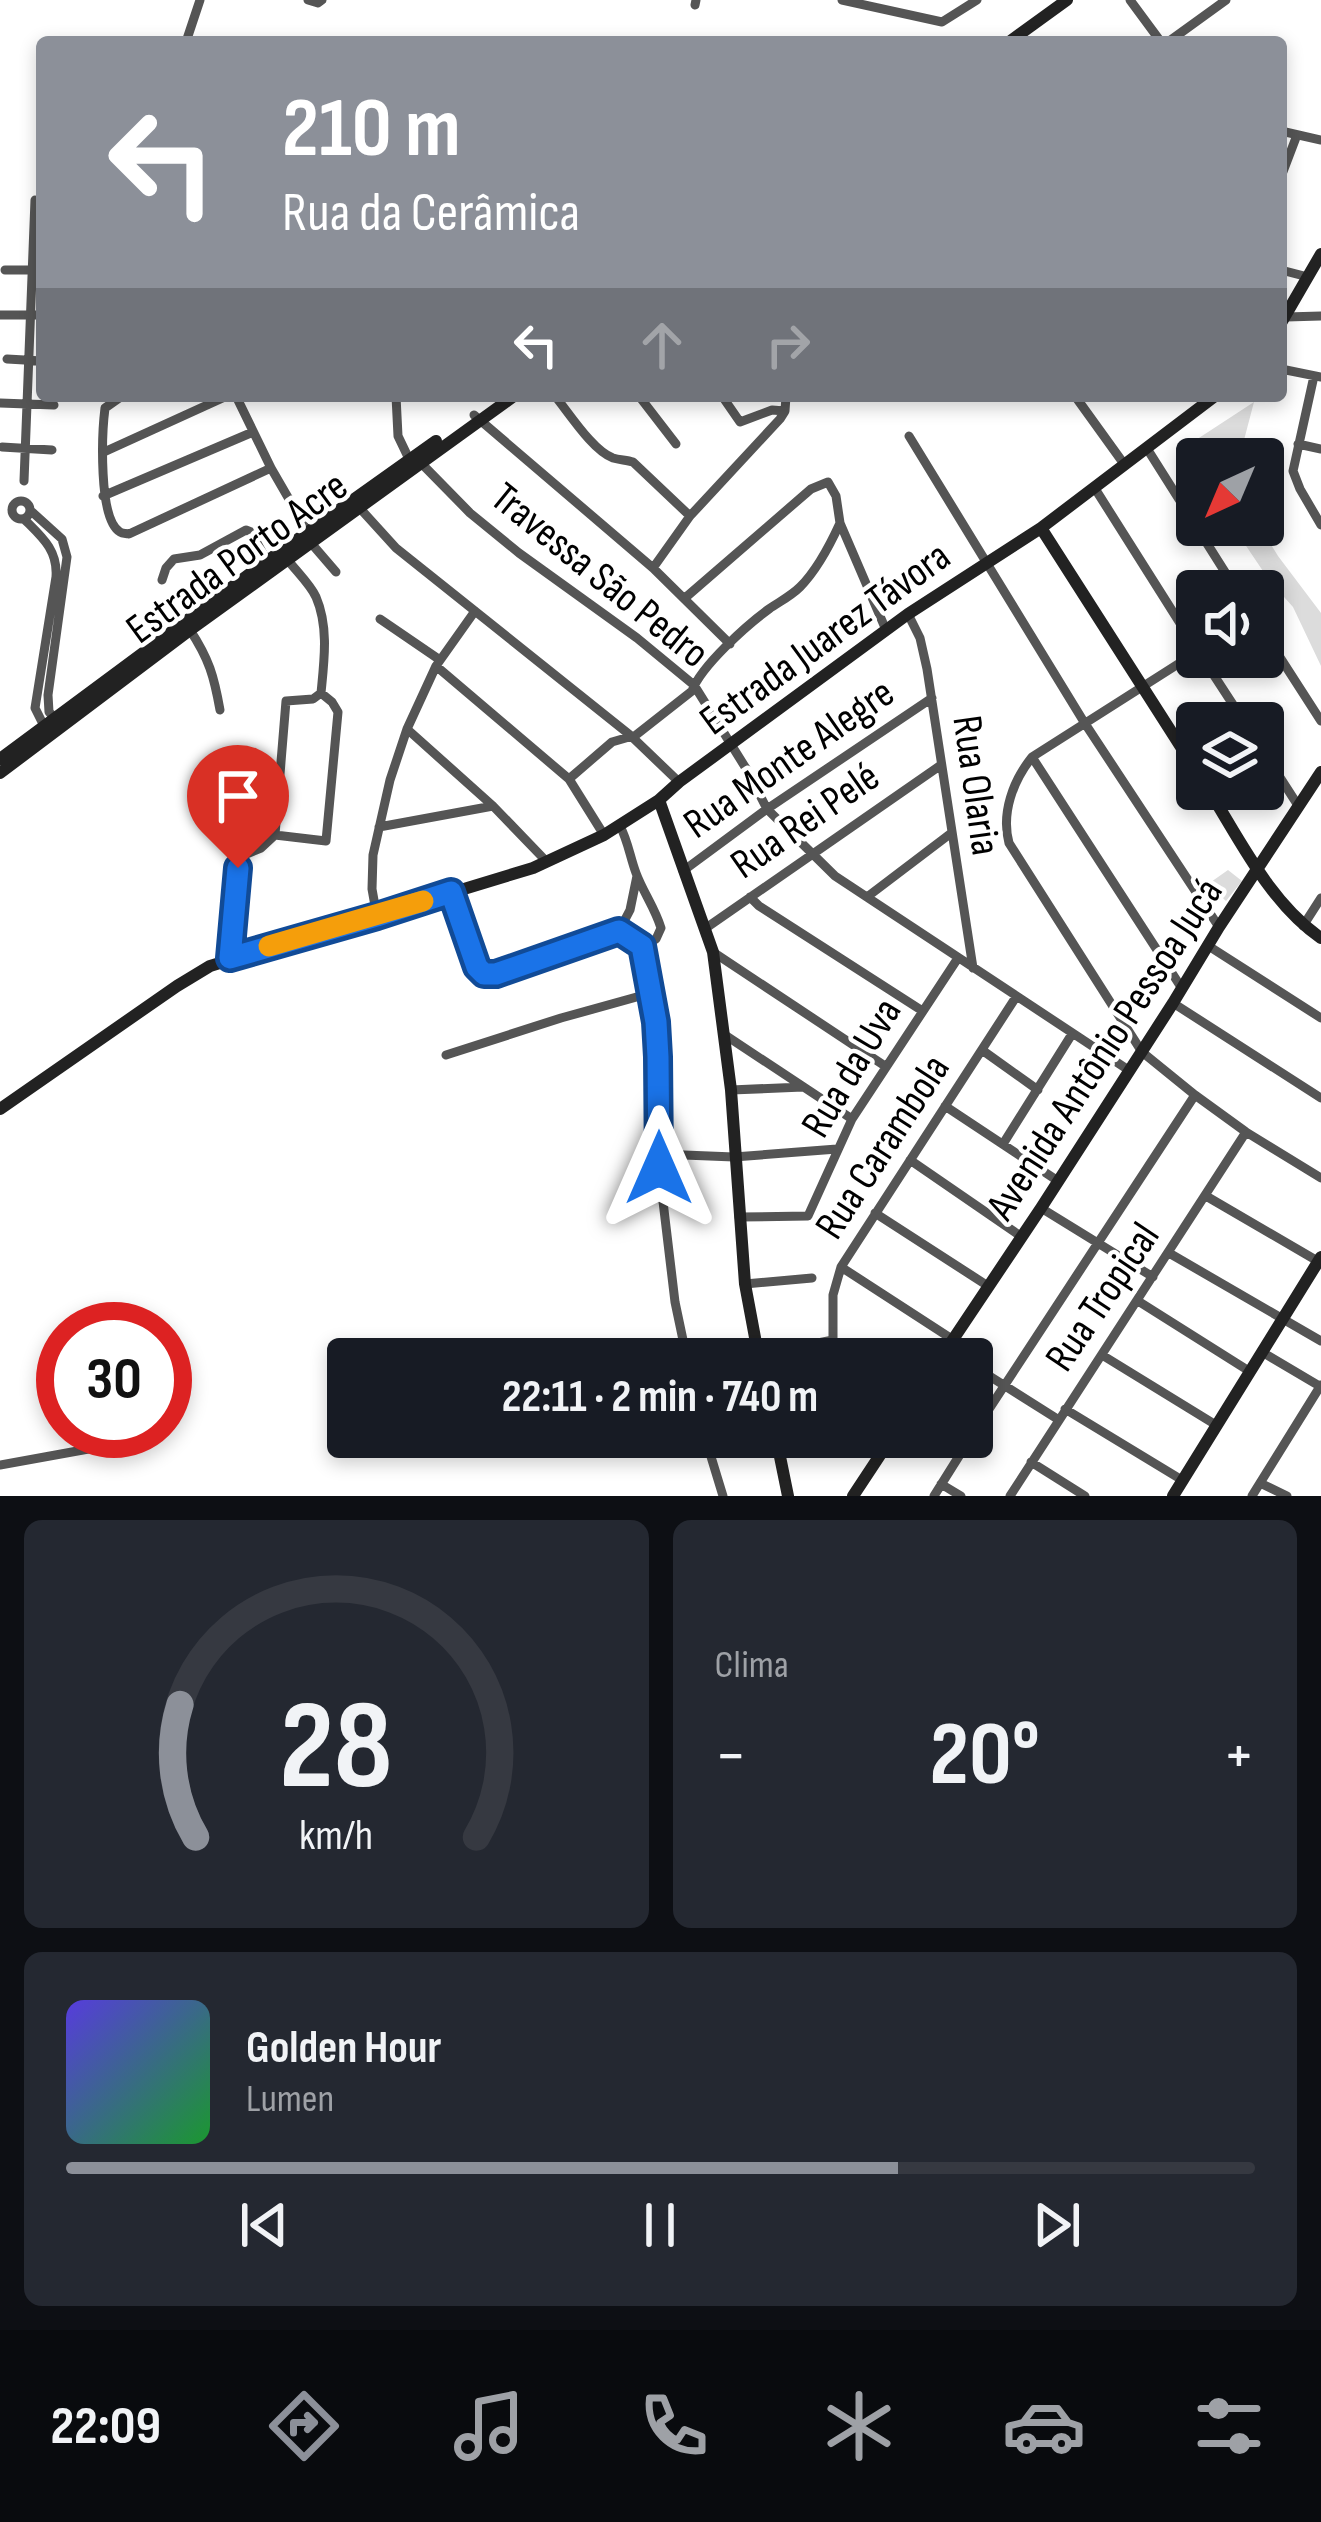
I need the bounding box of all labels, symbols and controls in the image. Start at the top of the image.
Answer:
text: 210 m [282,79,461,180]
icon: left [84,84,240,240]
text: Rua da Cerâmica [282,181,580,246]
icon: left [503,312,569,378]
icon: ahead [629,312,695,378]
icon: right [755,312,821,378]
north arrow [1176,438,1284,546]
map controls [1176,438,1284,810]
street label: Estrada Porto Acre [117,461,358,655]
street label: Travessa São Pedro [480,473,719,679]
street label: Estrada Juarez Távora [691,531,960,747]
button: sound [1176,570,1284,678]
street label: Rua Monte Alegre [675,668,904,850]
button: layers [1176,702,1284,810]
street label: Rua Olaria [940,712,1011,858]
pin [187,745,289,868]
street label: Rua Rei Pelé [721,752,889,891]
icon: arrive [205,763,271,829]
street label: Avenida Antônio Pessoa Jucá [975,869,1234,1230]
street label: Rua da Uva [791,990,913,1147]
street label: Rua Carambola [805,1046,961,1249]
position arrow [596,1105,722,1231]
street label: Rua Tropical [1035,1213,1171,1381]
speed limit sign: 30 [36,1302,192,1458]
text: 22:11 · 2 min · 740 m [502,1370,818,1425]
text: Clima [715,1642,789,1689]
text: 28 [279,1674,393,1823]
text: 20° [930,1702,1040,1810]
text: − [715,1717,747,1796]
text: + [1223,1717,1255,1796]
text: km/h [299,1810,373,1862]
text: Golden Hour [246,2021,441,2076]
text: Lumen [246,2076,334,2123]
icon: previous [231,2192,297,2258]
icon: pause [627,2192,693,2258]
icon: next [1024,2192,1090,2258]
icon: directions [262,2384,346,2468]
icon: music [447,2384,531,2468]
icon: phone [632,2384,716,2468]
icon: climate [817,2384,901,2468]
icon: car [1002,2384,1086,2468]
icon: filters [1187,2384,1271,2468]
text: 22:09 [50,2394,161,2459]

